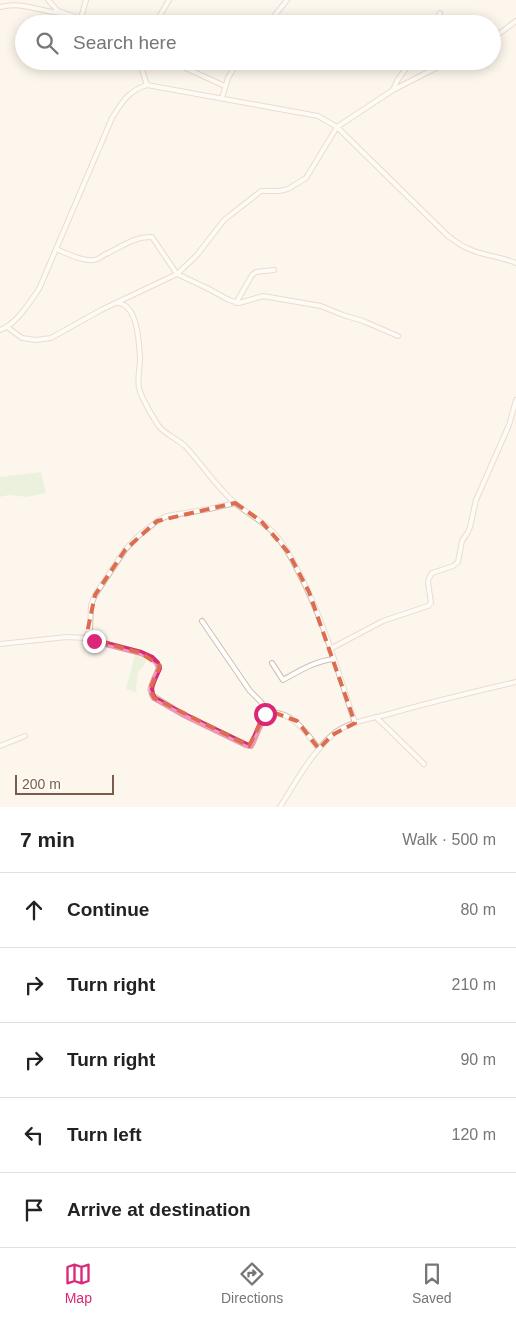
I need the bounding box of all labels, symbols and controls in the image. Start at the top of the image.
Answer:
search box [15,15,501,70]
icon: search [33,29,61,57]
text: Search here [73,32,177,53]
route end [83,630,106,653]
route start [254,703,277,726]
scale bar [15,772,114,795]
text: 200 m [22,776,61,792]
text: 7 min [20,828,75,851]
text: Walk · 500 m [402,831,496,848]
icon: ahead [20,896,48,924]
text: Continue [67,899,149,920]
text: 80 m [460,901,496,918]
icon: right [20,971,48,999]
text: Turn right [67,974,155,995]
text: 210 m [452,976,496,993]
icon: right [20,1046,48,1074]
text: Turn right [67,1049,155,1070]
text: 90 m [460,1051,496,1068]
icon: left [20,1121,48,1149]
text: Turn left [67,1124,142,1145]
text: 120 m [452,1126,496,1143]
icon: arrive [20,1196,48,1224]
text: Arrive at destination [67,1199,251,1220]
tab: Map [64,1260,92,1306]
tab: Directions [221,1260,283,1306]
tab: Saved [412,1260,452,1306]

